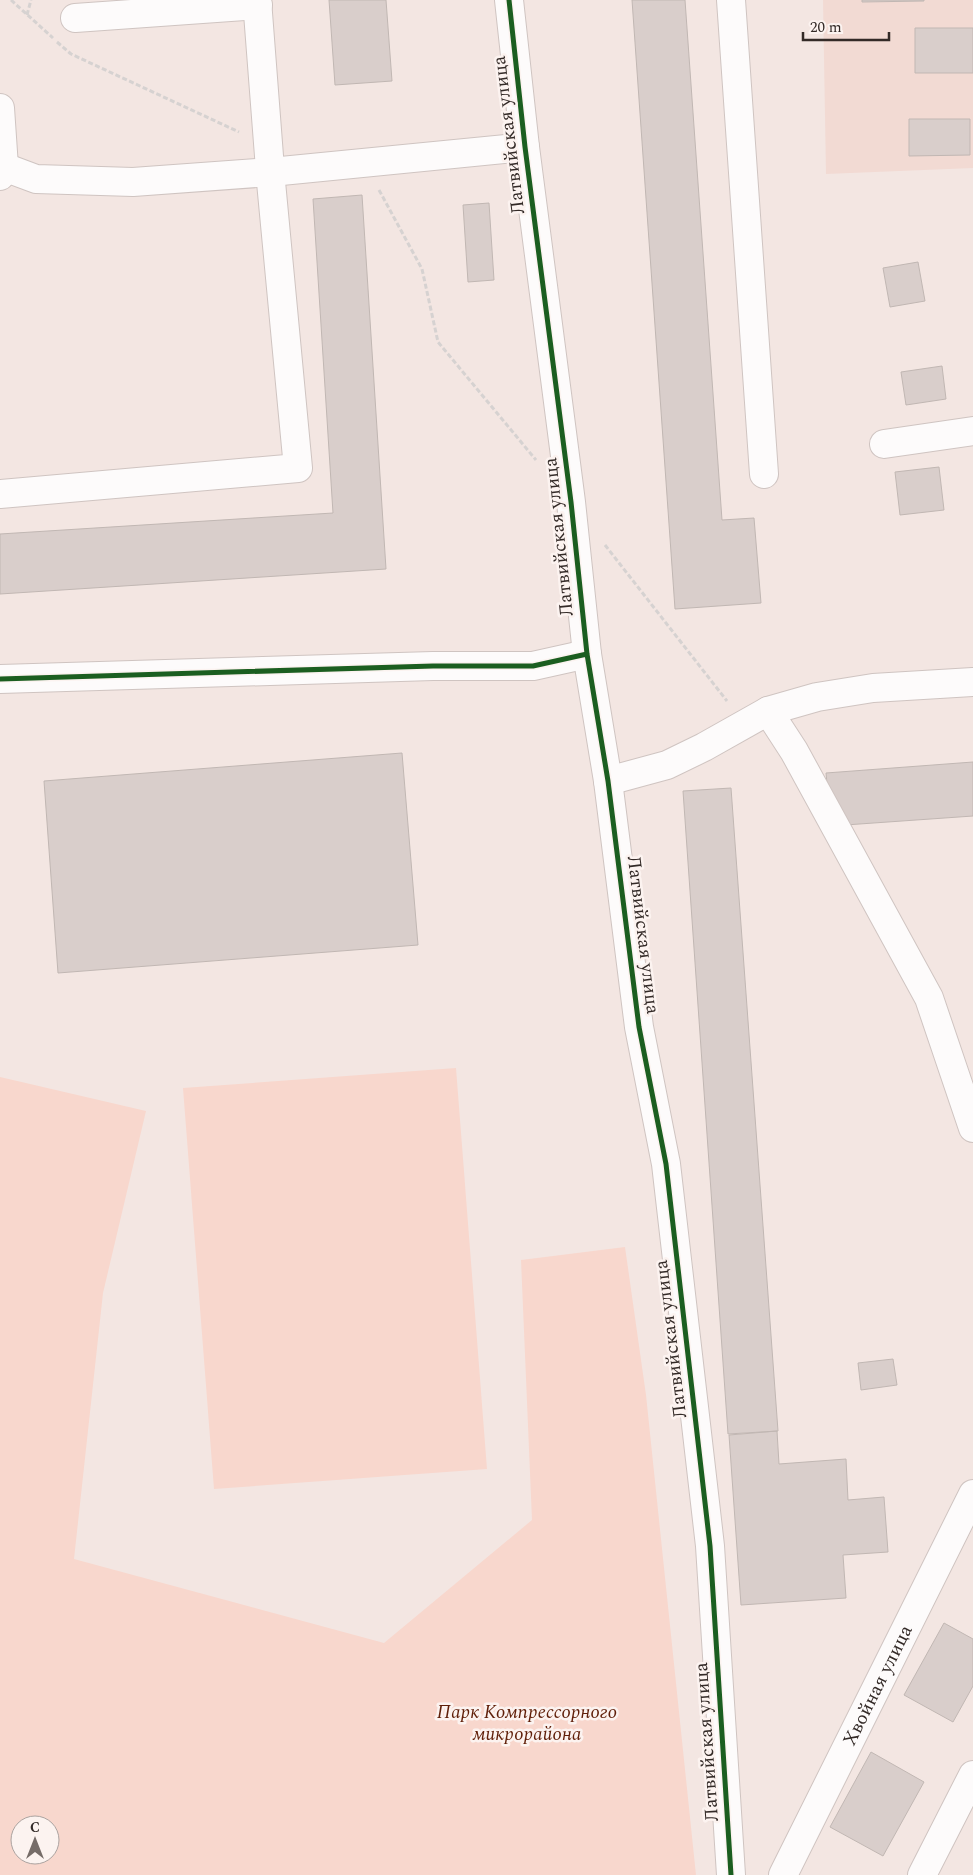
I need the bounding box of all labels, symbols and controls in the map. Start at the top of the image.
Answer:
scale bar [803,10,889,42]
text: 20 m [810,16,842,39]
street label: Латвийская улица [485,53,533,216]
street label: Латвийская улица [536,455,582,618]
street label: Латвийская улица [619,854,667,1017]
street label: Латвийская улица [647,1257,695,1420]
street label: Хвойная улица [835,1619,920,1751]
street label: Латвийская улица [687,1661,727,1823]
park label: Парк Компрессорного микрорайона [437,1698,617,1749]
north arrow [10,1815,60,1865]
text: С [30,1817,40,1838]

